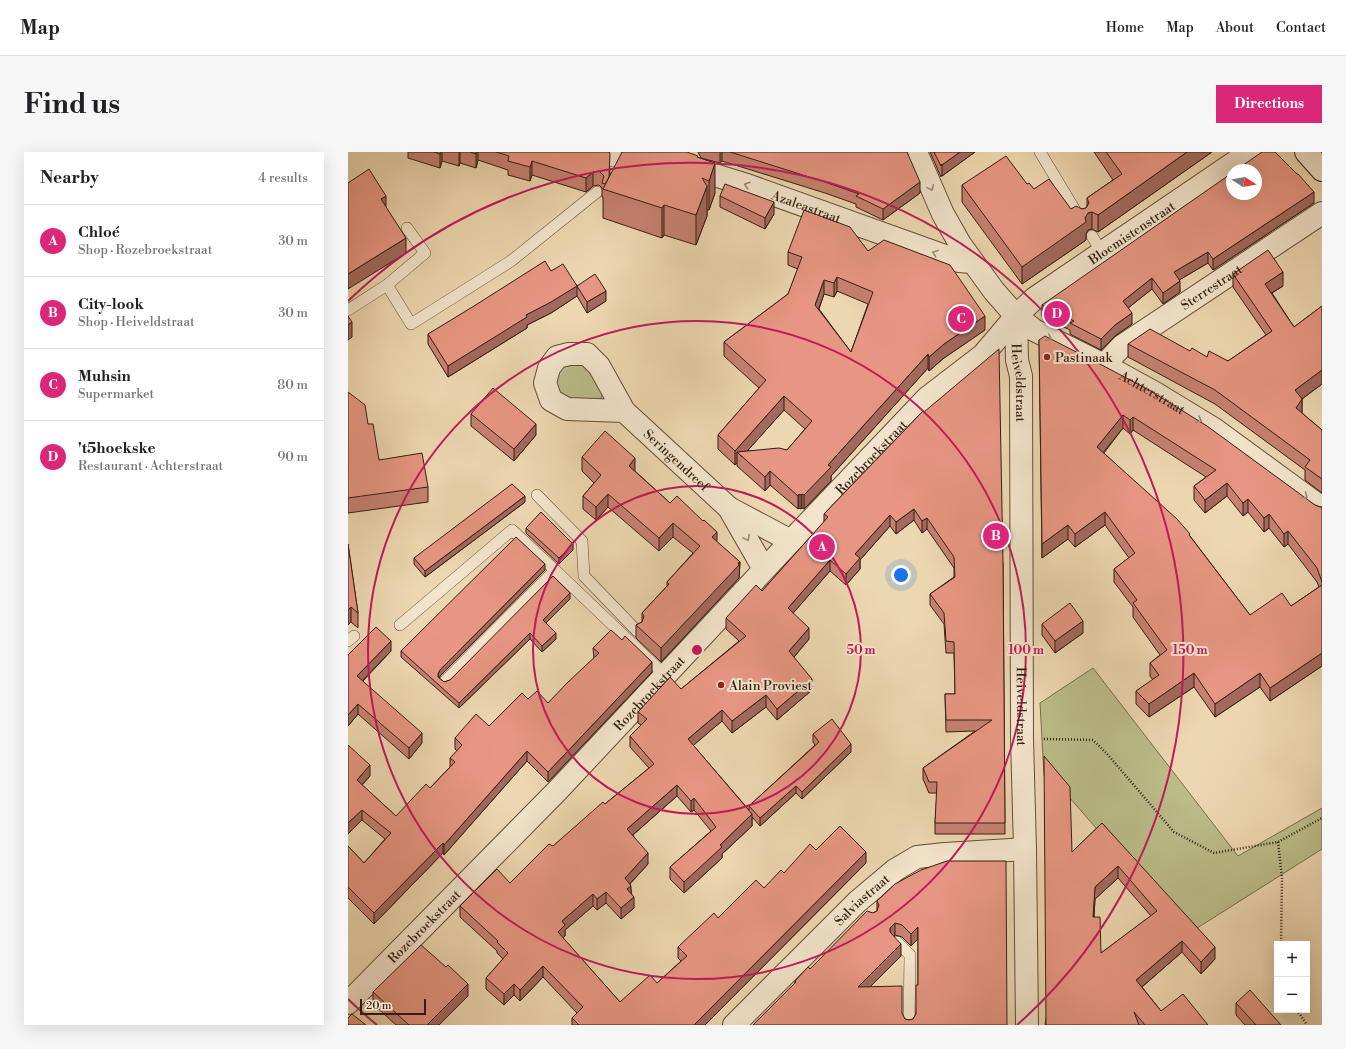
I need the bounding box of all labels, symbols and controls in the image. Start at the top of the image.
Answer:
text: Map [20,16,60,40]
text: Home [1106,19,1144,37]
text: Map [1166,19,1194,37]
text: About [1216,19,1254,37]
text: Contact [1276,19,1326,37]
button: Directions [1216,85,1322,123]
text: Find us [24,87,120,122]
north arrow [1226,164,1262,200]
text: Nearby [40,167,99,189]
text: 4 results [258,170,308,186]
one-way arrow [743,181,750,190]
one-way arrow [927,184,935,191]
street label: Azaleastraat [768,187,843,227]
street label: Bloemistenstraat [1085,198,1179,269]
text: Chloé [78,223,120,242]
text: A [48,233,58,249]
text: 30 m [278,233,308,249]
text: Shop · Rozebroekstraat [78,242,212,258]
one-way arrow [932,249,939,257]
street label: Sterrestraat [1178,261,1246,314]
text: City-look [78,295,144,314]
pin: D [1044,299,1070,329]
pin: C [948,304,974,334]
text: B [48,305,58,321]
text: 30 m [278,305,308,321]
text: Shop · Heiveldstraat [78,314,195,330]
one-way arrow [1044,333,1052,340]
street label: Heiveldstraat [1008,343,1028,422]
place label: Pastinaak [1055,350,1113,366]
marker: Pastinaak [1042,352,1052,362]
text: Muhsin [78,367,131,386]
street label: Achterstraat [1115,367,1188,419]
text: C [48,377,58,393]
text: 80 m [277,377,308,393]
text: Supermarket [78,386,154,402]
one-way arrow [1195,416,1202,423]
street label: Rozebroekstraat [832,417,911,498]
street label: Seringendreef [640,426,713,495]
text: 't5hoekske [78,439,156,458]
text: D [48,449,58,465]
text: 90 m [277,449,308,465]
text: Restaurant · Achterstraat [78,458,223,474]
one-way arrow [1301,491,1308,498]
pin: B [983,521,1009,551]
pin: A [809,532,835,562]
one-way arrow [742,534,749,541]
your location [891,565,911,585]
centre of rings [690,643,704,657]
text: 50 m [846,643,876,658]
text: 100 m [1008,643,1044,658]
text: 150 m [1173,643,1207,658]
street label: Rozebroekstraat [611,653,689,734]
street label: Heiveldstraat [1013,667,1029,747]
place label: Alain Proviest [728,678,813,694]
marker: Alain Proviest [716,680,726,690]
street label: Salviastraat [831,871,893,929]
street label: Rozebroekstraat [385,886,465,967]
map controls [1274,941,1310,1013]
button: + [1274,941,1310,977]
button: − [1274,977,1310,1013]
scale bar [360,997,426,1016]
text: 20 m [366,999,391,1013]

